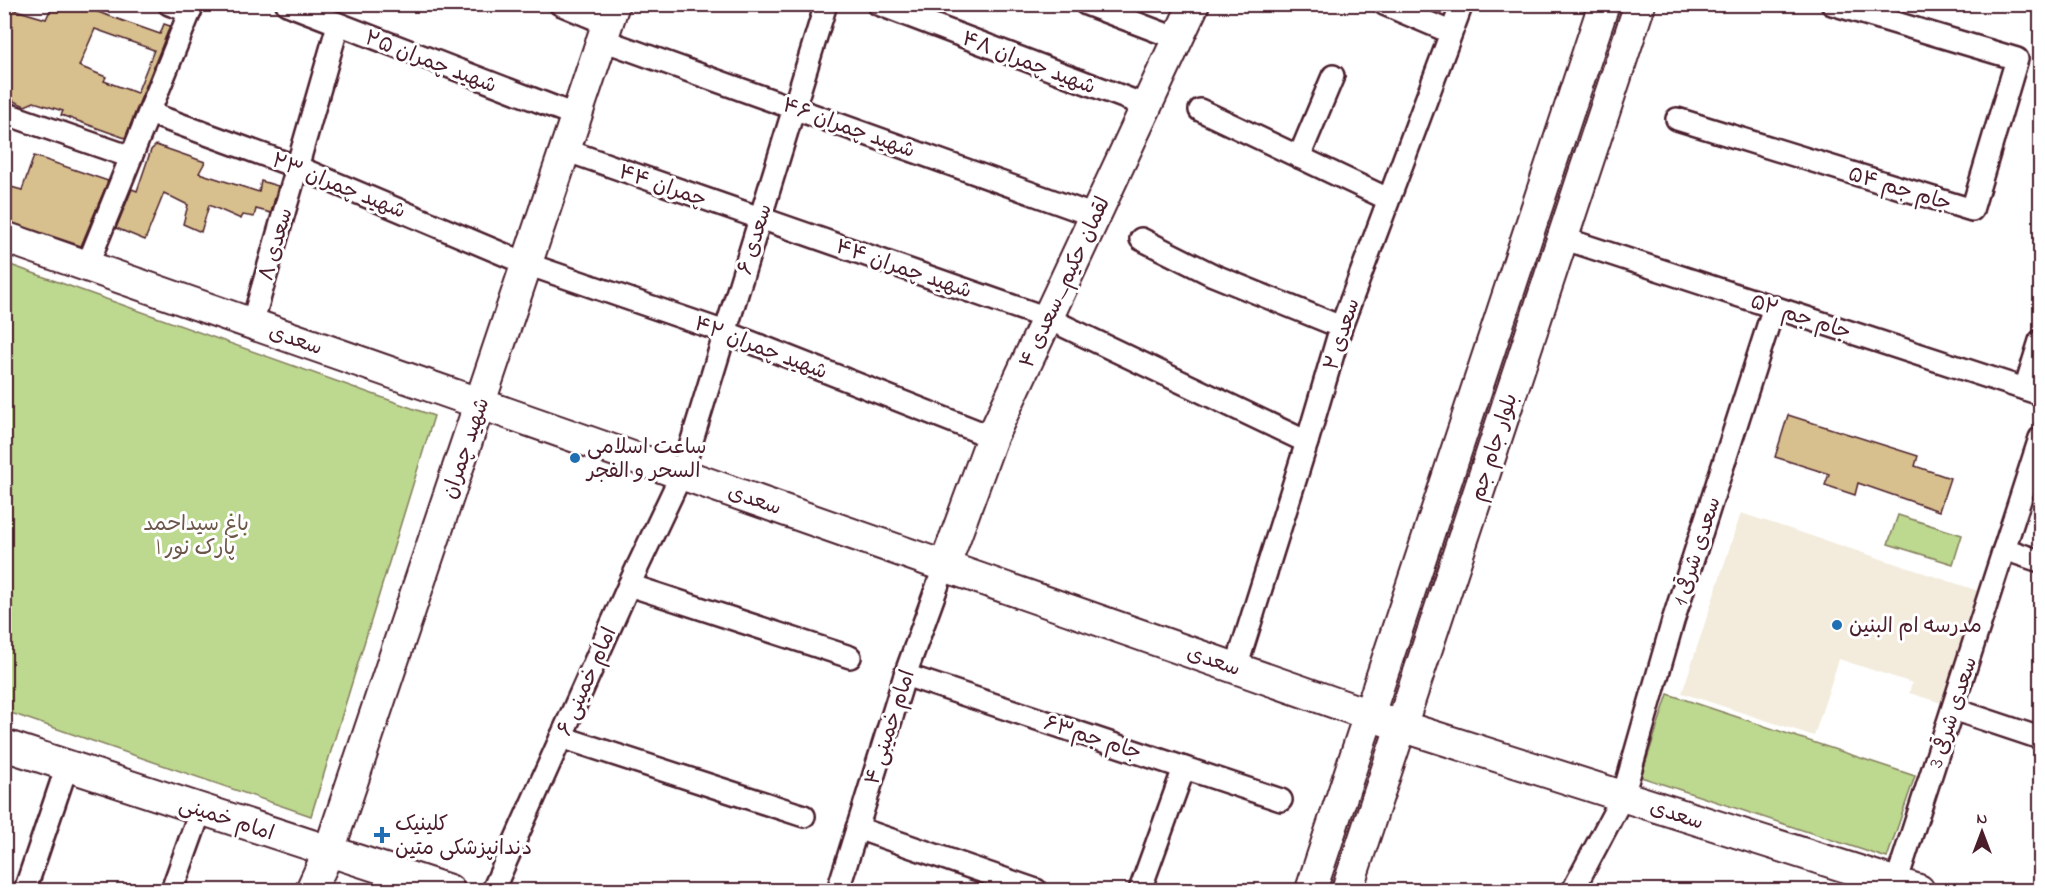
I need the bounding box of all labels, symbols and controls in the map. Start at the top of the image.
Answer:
street label: شهید چمران ۲۵ [360,24,501,102]
street label: شهید چمران ۴۸ [957,25,1099,103]
street label: شهید چمران ۴۶ [778,91,919,167]
street label: شهید چمران ۲۳ [267,146,410,227]
street label: چمران ۴۴ [614,158,710,216]
street label: جام جم ۵۴ [1844,160,1955,220]
street label: لقمان حکیم_سعدی ۴ [1013,192,1119,374]
street label: سعدی ۶ [731,200,781,279]
street label: سعدی ۸ [252,205,302,285]
street label: شهید چمران ۴۴ [831,233,975,307]
street label: جام جم ۵۲ [1746,288,1855,348]
street label: سعدی ۲ [1317,295,1369,375]
street label: شهید چمران ۴۲ [689,310,831,388]
street label: سعدی [265,318,326,364]
street label: بلوار جام جم [1463,390,1526,505]
street label: شهید چمران [436,394,498,503]
place label: ساعت اسلامی السحر و الفجر [585,433,707,487]
marker: ساعت اسلامی السحر و الفجر [568,451,582,465]
street label: سعدی [724,478,785,524]
street label: سعدی شرقی 1 [1666,493,1730,610]
park label: باغ سیداحمد | پارک نور [143,510,249,564]
place label: مدرسه ام البنین [1849,612,1982,642]
marker: مدرسه ام البنین [1830,618,1844,632]
street label: امام خمینی ۶ [550,623,625,741]
street label: سعدی [1183,639,1244,685]
street label: سعدی شرقی 3 [1922,653,1986,772]
street label: امام خمینی ۴ [858,666,924,789]
street label: جام جم۶۳ [1040,709,1145,769]
street label: امام خمینی [175,790,278,849]
street label: سعدی [1646,793,1707,839]
north arrow [1952,802,2012,862]
text: N [1977,807,1988,831]
place label: کلینیک دندانپزشکی متین [395,810,532,864]
marker: کلینیک دندانپزشکی متین [373,826,391,844]

